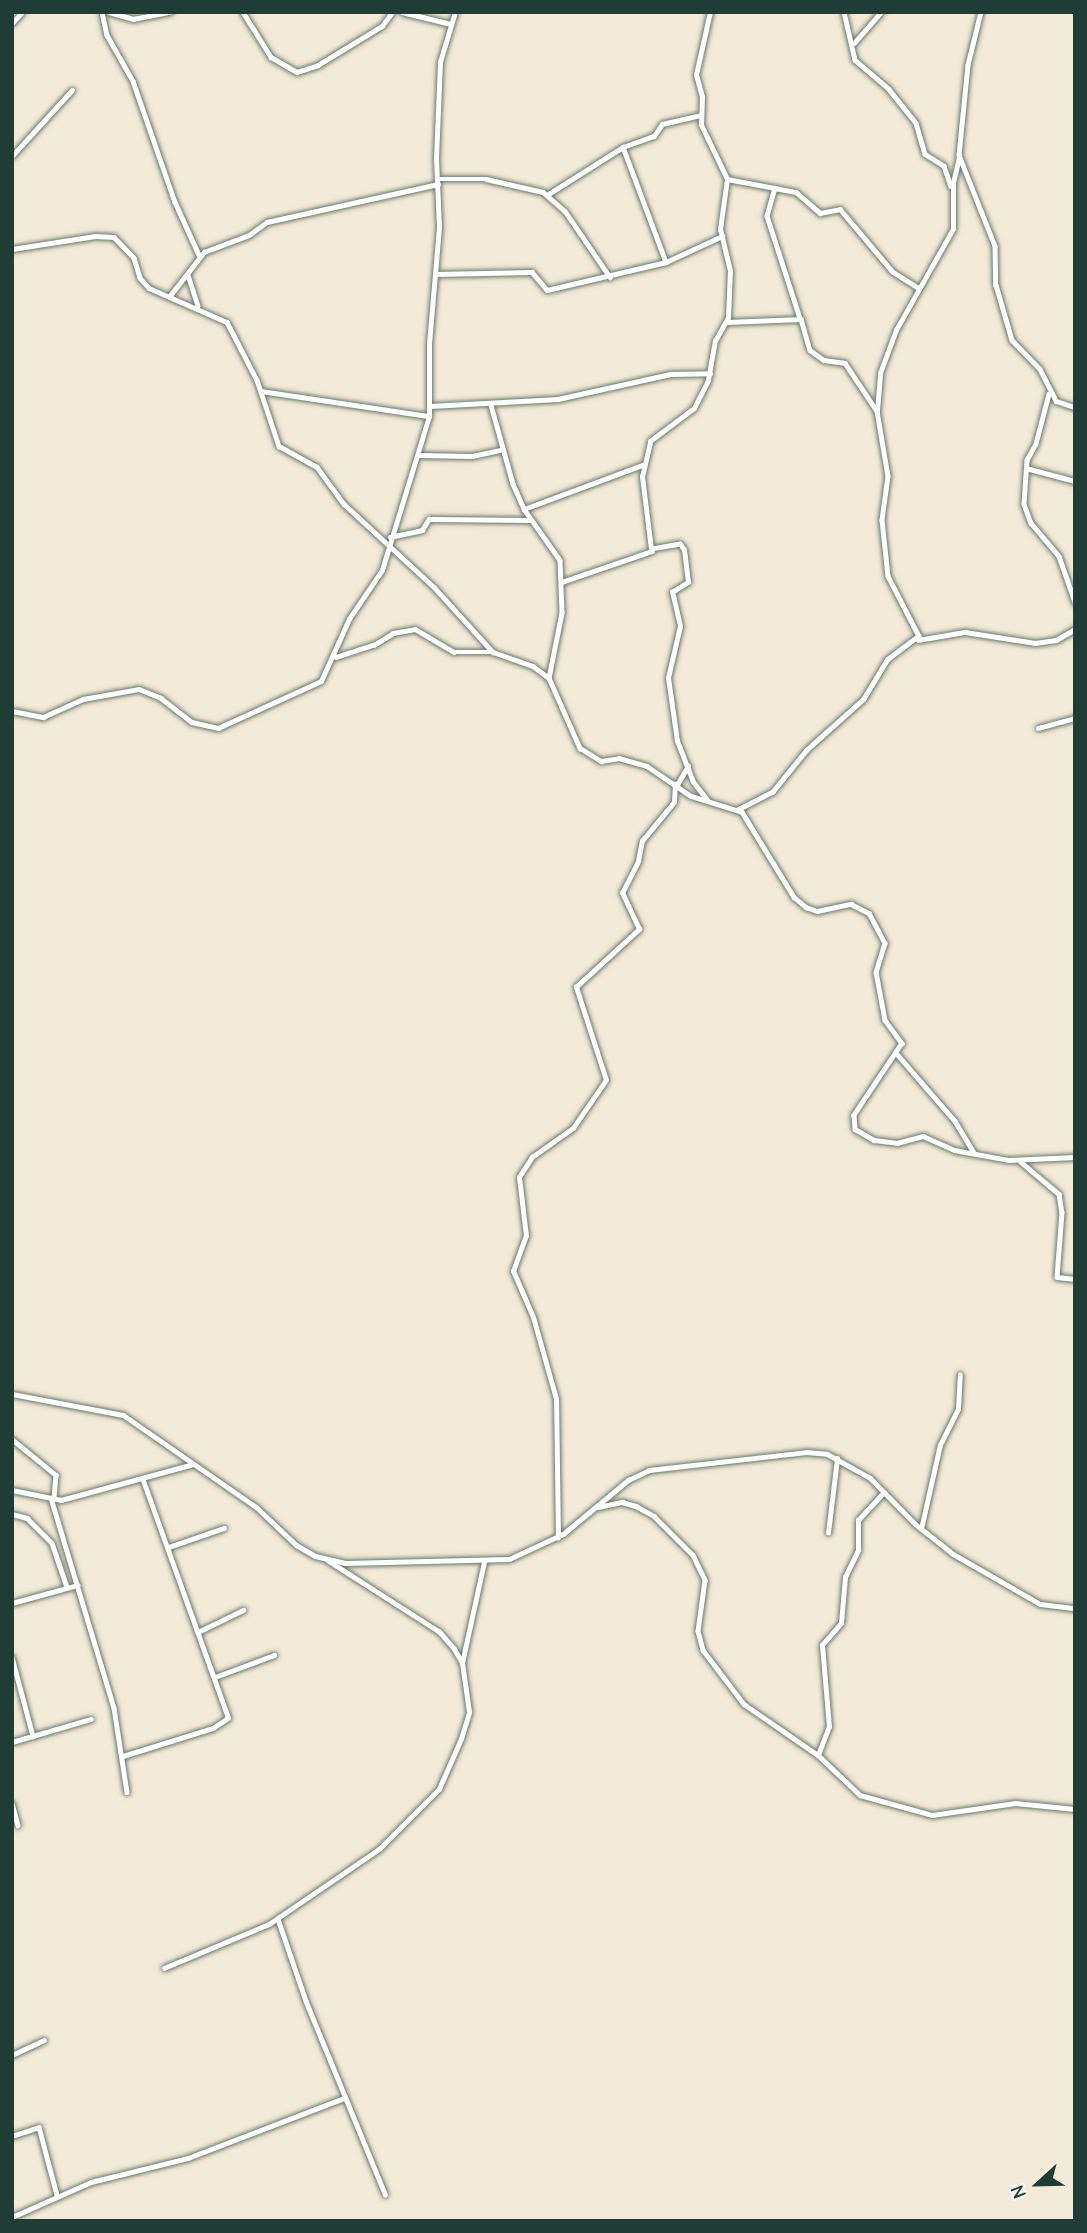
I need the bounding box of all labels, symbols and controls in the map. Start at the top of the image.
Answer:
north arrow [1003,2149,1073,2219]
text: N [1006,2182,1031,2202]

